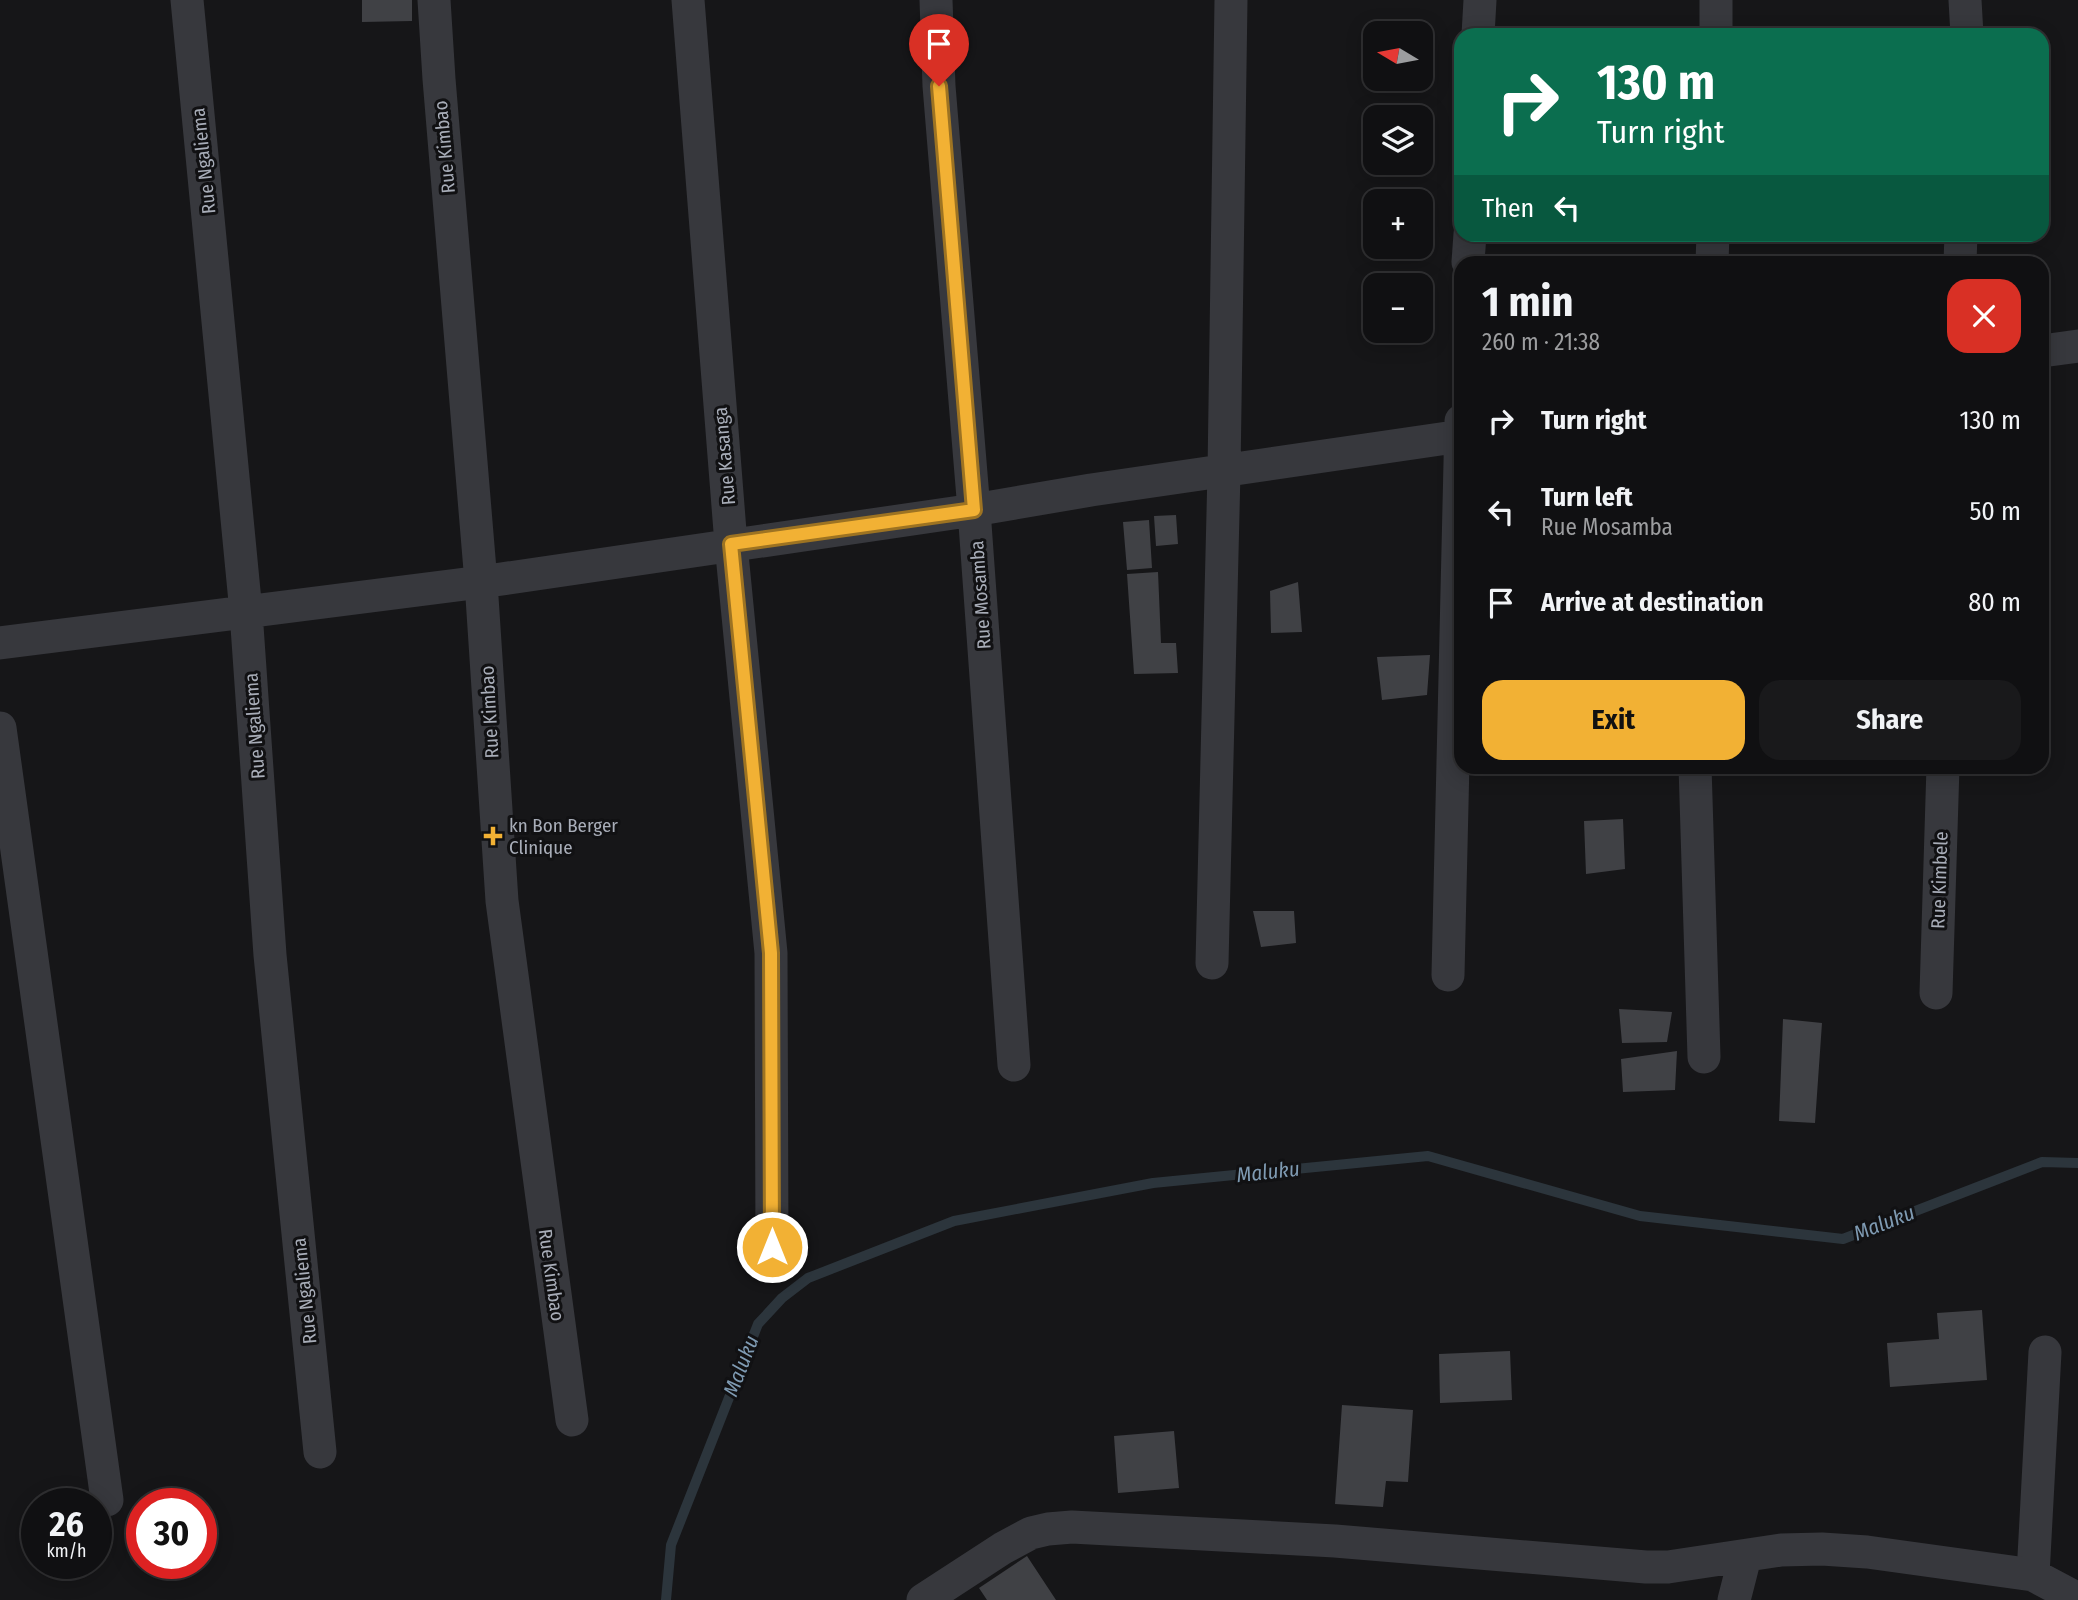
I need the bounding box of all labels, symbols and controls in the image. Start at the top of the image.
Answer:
pin [909,14,969,86]
north arrow [1363,21,1433,91]
map controls [1363,21,1433,343]
icon: arrive [920,25,958,63]
text: 130 m [1597,53,1715,112]
icon: right [1482,56,1573,147]
street label: Rue Kimbao [429,100,460,194]
button: layers [1363,105,1433,175]
street label: Rue Ngaliema [186,107,220,215]
text: Turn right [1597,113,1724,151]
button: + [1363,189,1433,259]
icon: left [1548,189,1586,227]
text: Then [1482,193,1534,224]
button: − [1363,273,1433,343]
text: 1 min [1482,277,1573,327]
button: close [1947,279,2021,353]
text: 260 m · 21:38 [1482,328,1600,356]
icon: right [1482,402,1520,440]
text: Turn right [1541,405,1647,436]
text: 130 m [1959,405,2021,436]
street label: Rue Kasanga [709,406,740,506]
text: Turn left [1541,482,1633,513]
icon: left [1482,493,1520,531]
text: 50 m [1969,496,2021,527]
text: Rue Mosamba [1541,513,1673,541]
street label: Rue Mosamba [965,540,996,650]
icon: arrive [1482,584,1520,622]
text: Arrive at destination [1541,587,1764,618]
text: 80 m [1968,587,2021,618]
street label: Rue Kimbao [476,665,503,759]
street label: Rue Ngaliema [239,672,270,780]
button: Exit [1482,680,1745,760]
button: Share [1759,680,2021,760]
place label: kn Bon Berger Clinique [509,814,618,859]
marker: kn Bon Berger Clinique [483,826,503,846]
street label: Rue Kimbele [1926,831,1953,929]
water label: Maluku [1235,1156,1301,1188]
water label: Maluku [1850,1200,1918,1246]
position arrow [735,1210,809,1284]
street label: Rue Kimbao [534,1227,569,1323]
street label: Rue Ngaliema [287,1237,321,1345]
water label: Maluku [718,1332,764,1400]
speed limit sign: 30 [126,1488,217,1579]
text: 26 [49,1503,84,1545]
text: km/h [46,1540,87,1562]

